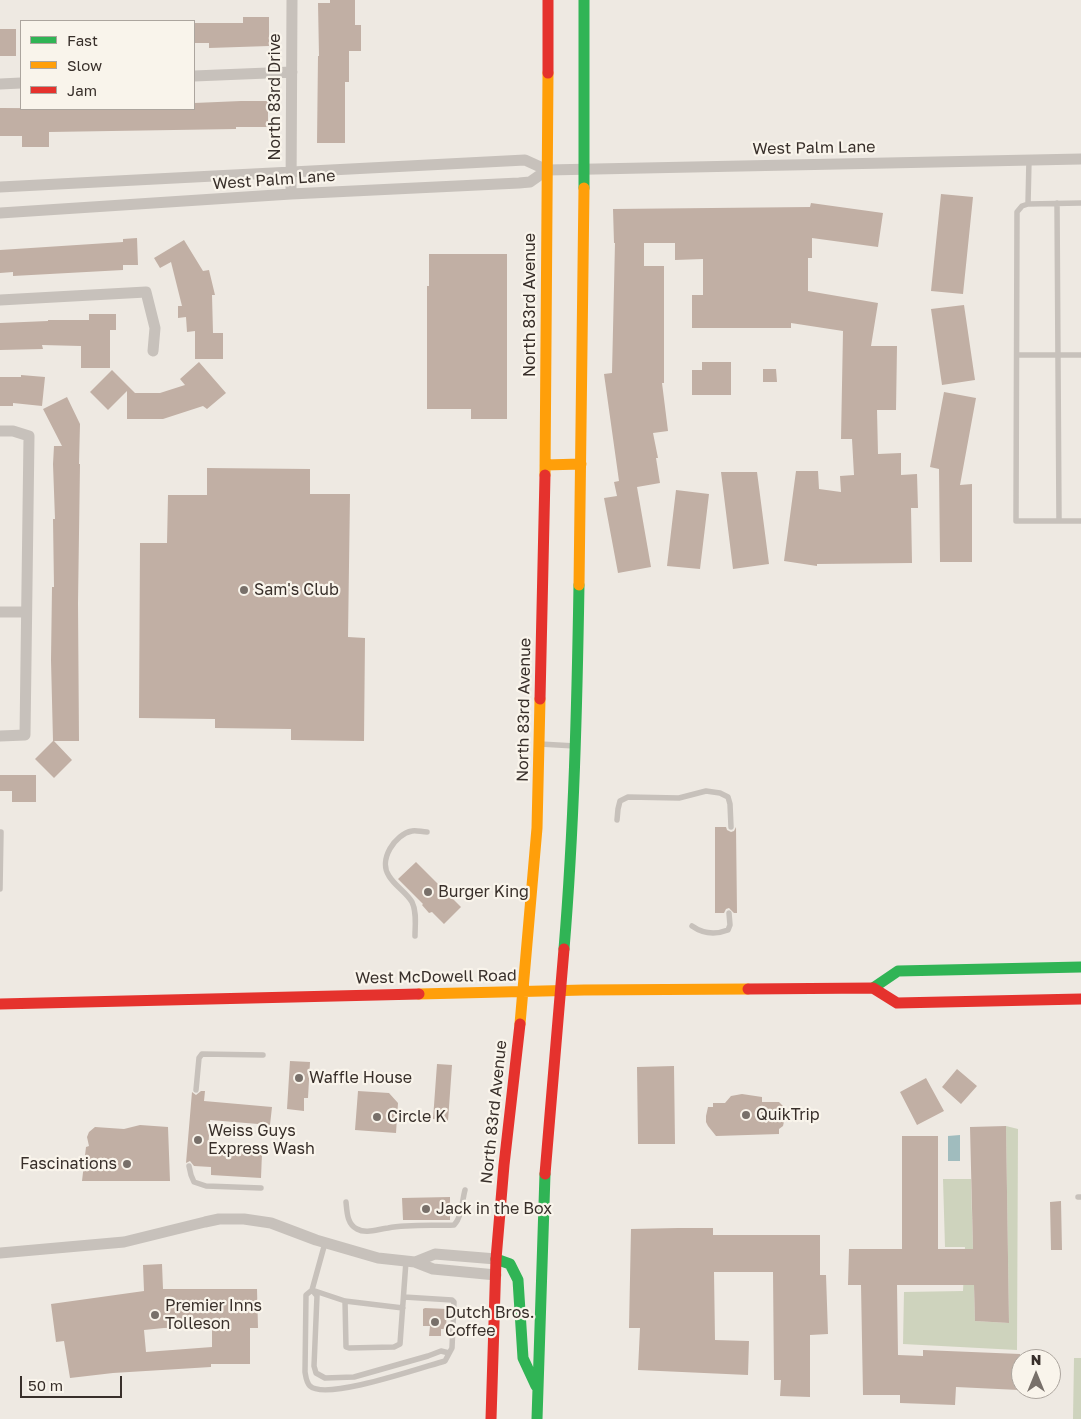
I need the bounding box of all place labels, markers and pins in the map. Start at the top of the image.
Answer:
place label: Sam's Club [254,580,339,600]
marker: Sam's Club [238,584,250,596]
place label: Burger King [438,882,529,902]
marker: Burger King [422,886,434,898]
place label: Waffle House [309,1068,412,1088]
marker: Waffle House [293,1072,305,1084]
place label: QuikTrip [756,1105,820,1125]
place label: Circle K [387,1107,446,1127]
marker: QuikTrip [740,1109,752,1121]
marker: Circle K [371,1111,383,1123]
place label: Weiss Guys Express Wash [208,1121,315,1159]
marker: Weiss Guys Express Wash [192,1134,204,1146]
place label: Fascinations [20,1154,117,1174]
marker: Fascinations [121,1158,133,1170]
place label: Jack in the Box [436,1199,552,1219]
marker: Jack in the Box [420,1203,432,1215]
place label: Premier Inns Tolleson [165,1296,262,1334]
place label: Dutch Bros. Coffee [445,1303,535,1341]
marker: Premier Inns Tolleson [149,1309,161,1321]
marker: Dutch Bros. Coffee [429,1316,441,1328]

